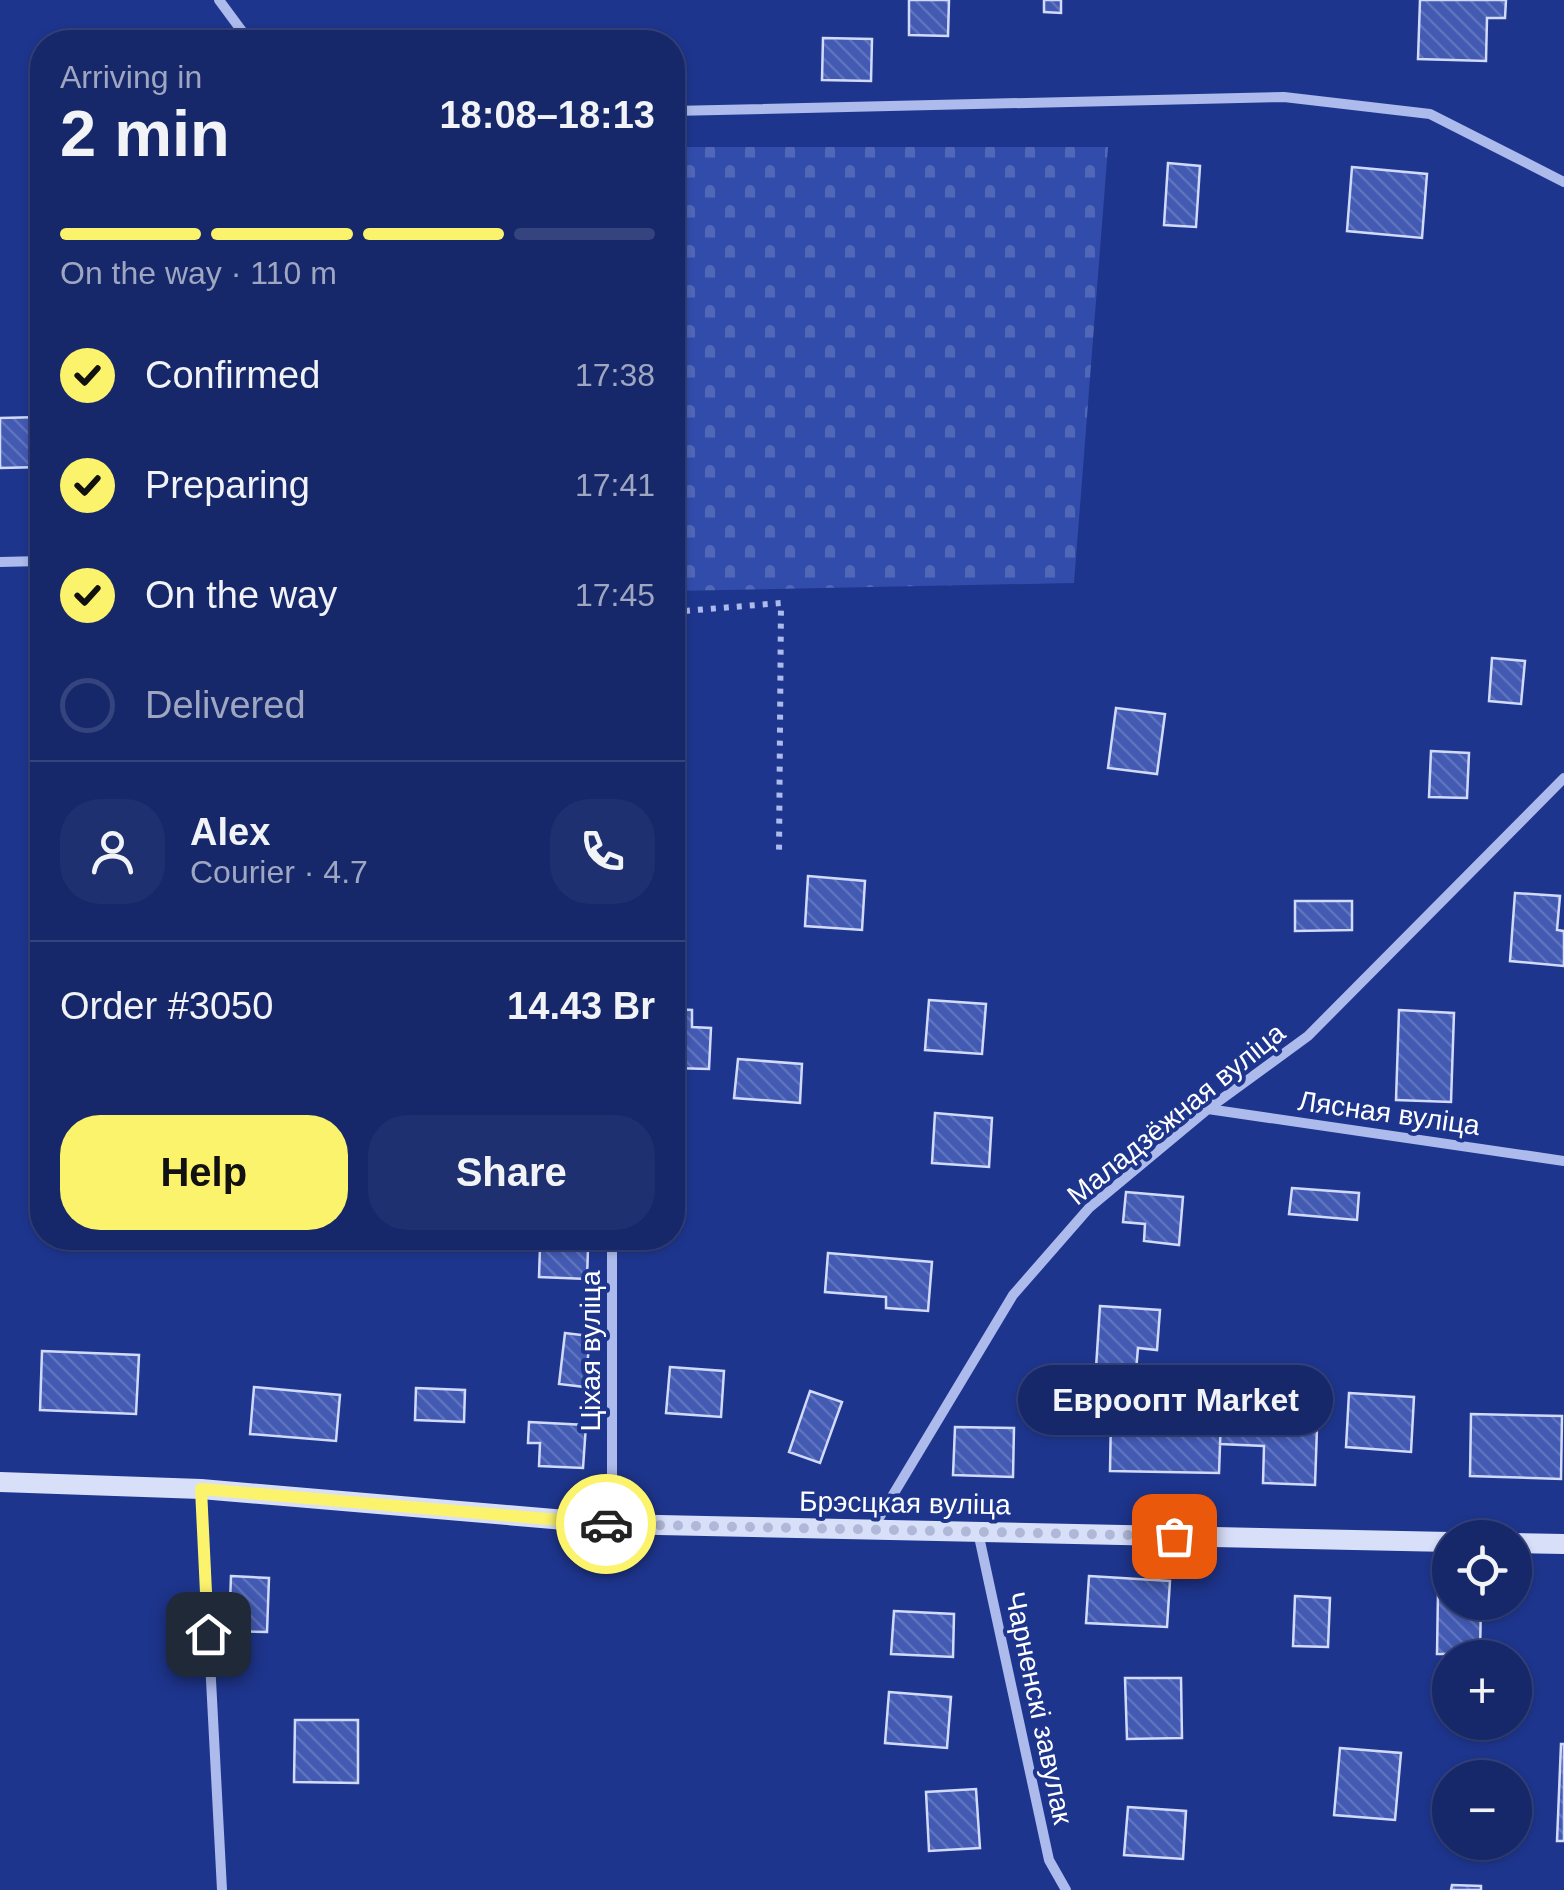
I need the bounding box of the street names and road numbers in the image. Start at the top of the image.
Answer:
street label: Маладзёжная вуліца [1061,1017,1291,1211]
street label: Лясная вуліца [1296,1085,1482,1141]
street label: Ціхая вуліца [575,1270,606,1431]
street label: Брэсцкая вуліца [799,1486,1011,1520]
street label: Чарненскі завулак [999,1589,1079,1828]

